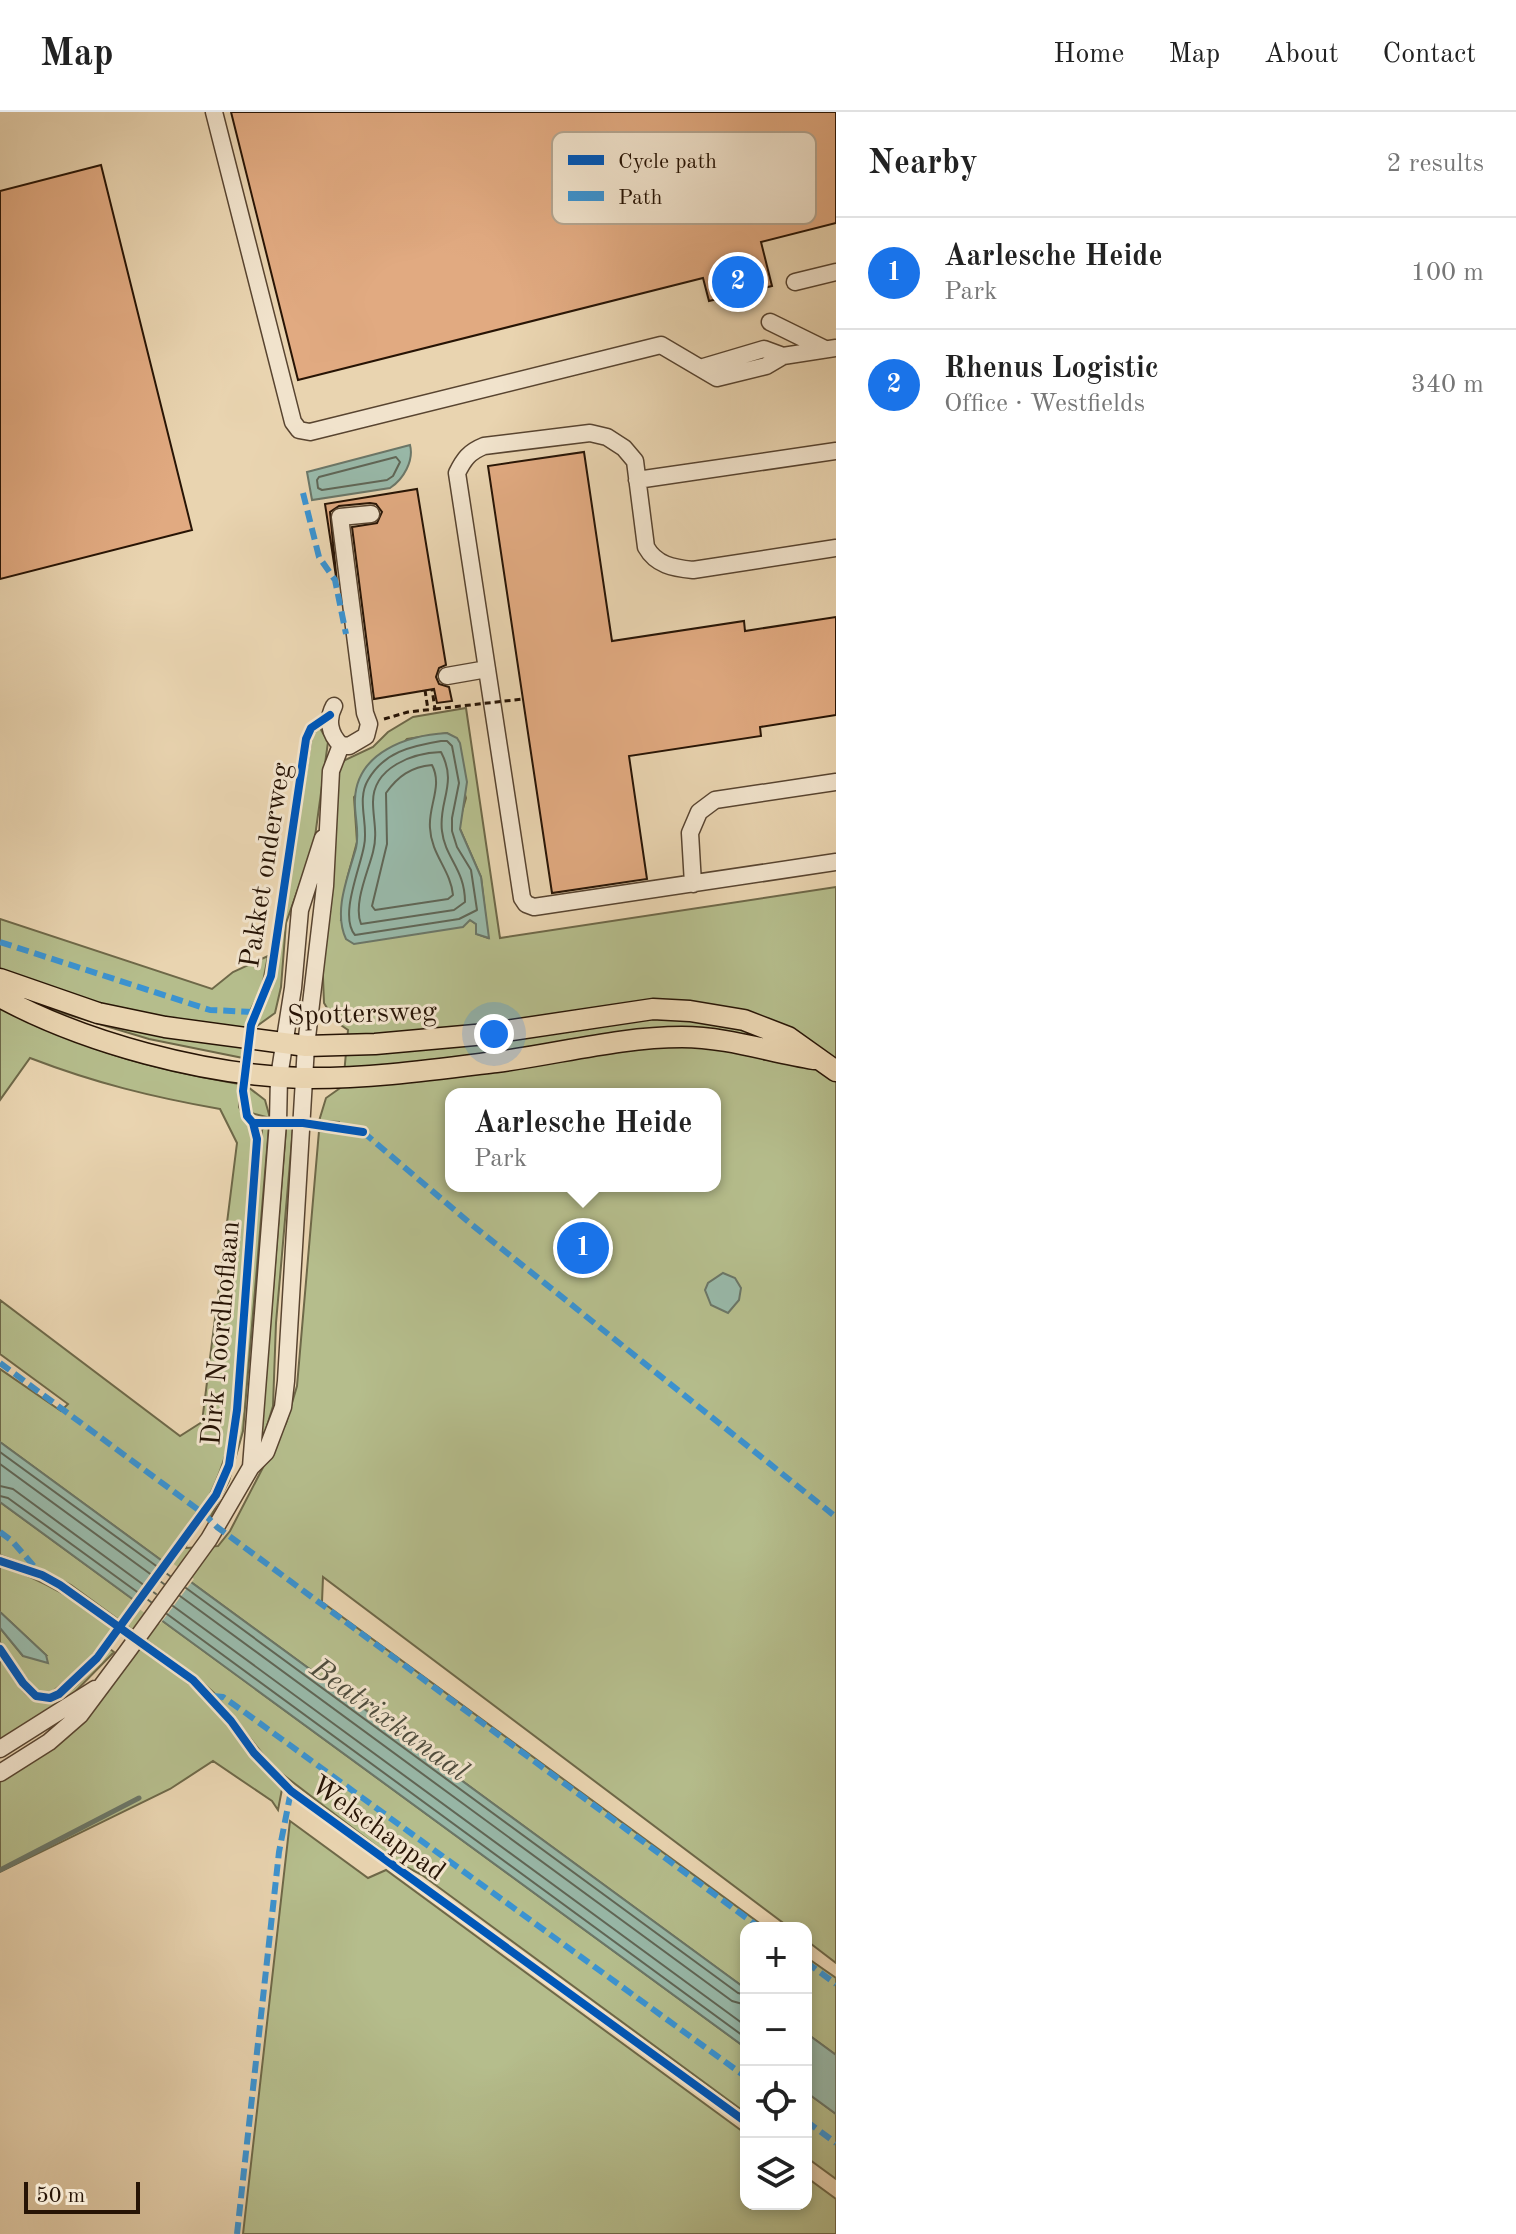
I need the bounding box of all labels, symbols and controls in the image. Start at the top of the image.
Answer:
text: Map [40,36,114,74]
text: Home [1053,41,1124,69]
text: Map [1168,41,1220,69]
text: About [1264,41,1339,69]
text: Contact [1383,41,1476,69]
legend [552,132,816,224]
text: Nearby [868,147,978,181]
text: Cycle path [618,151,717,173]
text: 2 results [1386,151,1484,177]
text: Path [618,187,663,209]
text: Aarlesche Heide [944,242,1163,272]
pin: 2 [712,252,764,312]
text: 1 [886,260,902,286]
text: 100 m [1411,260,1484,286]
text: Park [944,279,998,305]
text: Rhenus Logistic [944,354,1159,384]
text: 2 [886,372,902,398]
text: 340 m [1411,372,1484,398]
text: Office · Westfields [944,391,1145,417]
street label: Pakket onderweg [237,761,297,970]
street label: Spottersweg [287,998,438,1032]
your location [474,1014,514,1054]
popup [445,1088,721,1192]
text: Aarlesche Heide [474,1109,692,1139]
text: Park [474,1146,527,1172]
pin: 1 [557,1218,609,1278]
street label: Dirk Noordhoflaan [198,1220,246,1447]
water label: Beatrixkanaal [303,1653,474,1788]
street label: Welschappad [305,1772,450,1887]
map controls [740,1922,812,2210]
button: + [740,1922,812,1994]
button: − [740,1994,812,2066]
button: locate [740,2066,812,2138]
button: layers [740,2138,812,2210]
scale bar [24,2178,140,2214]
text: 50 m [36,2185,85,2207]

